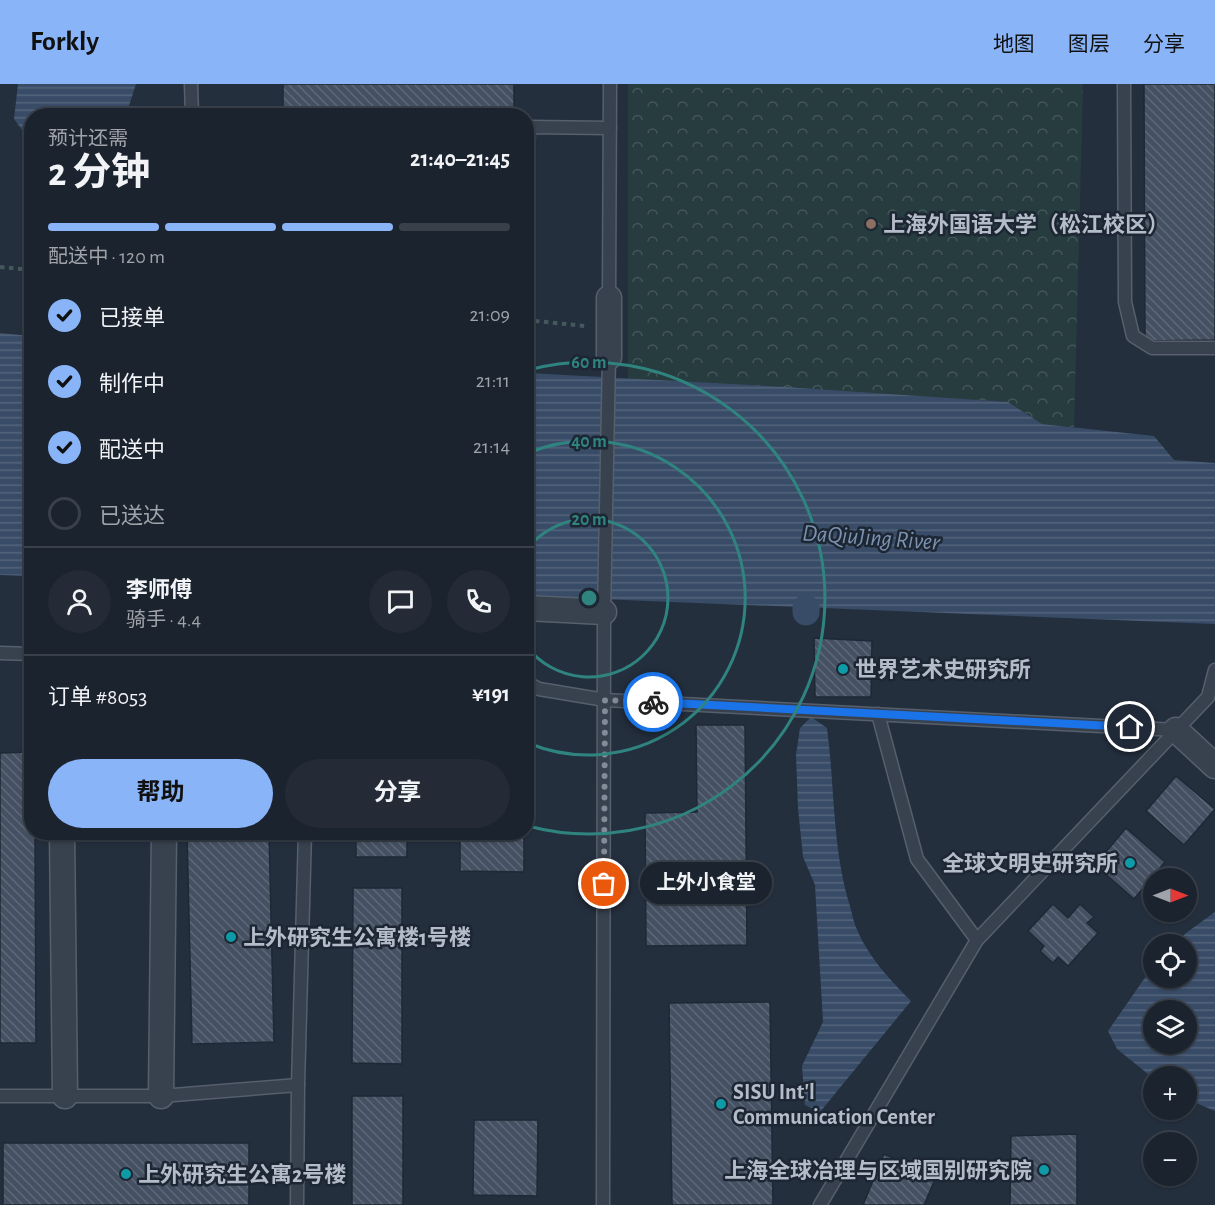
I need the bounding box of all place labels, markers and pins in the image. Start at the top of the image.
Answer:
place label: 上海外国语大学（松江校区） [883,213,1169,236]
marker: 上海外国语大学（松江校区） [864,217,878,231]
centre of rings [579,588,599,608]
place label: 世界艺术史研究所 [855,658,1031,681]
marker: 世界艺术史研究所 [836,662,850,676]
pin [1104,701,1155,752]
place label: 全球文明史研究所 [942,851,1118,875]
marker: 全球文明史研究所 [1123,856,1137,870]
pin [578,858,629,909]
callout: 上外小食堂 [640,863,772,905]
place label: 上外研究生公寓楼1号楼 [243,926,471,949]
marker: 上外研究生公寓楼1号楼 [224,930,238,944]
place label: SISU Int'l Communication Center [733,1081,935,1128]
marker: SISU Int'l Communication Center [714,1097,728,1111]
place label: 上海全球冶理与区域国别研究院 [724,1158,1032,1182]
place label: 上外研究生公寓2号楼 [138,1163,346,1186]
marker: 上海全球冶理与区域国别研究院 [1037,1163,1051,1177]
marker: 上外研究生公寓2号楼 [119,1167,133,1181]

